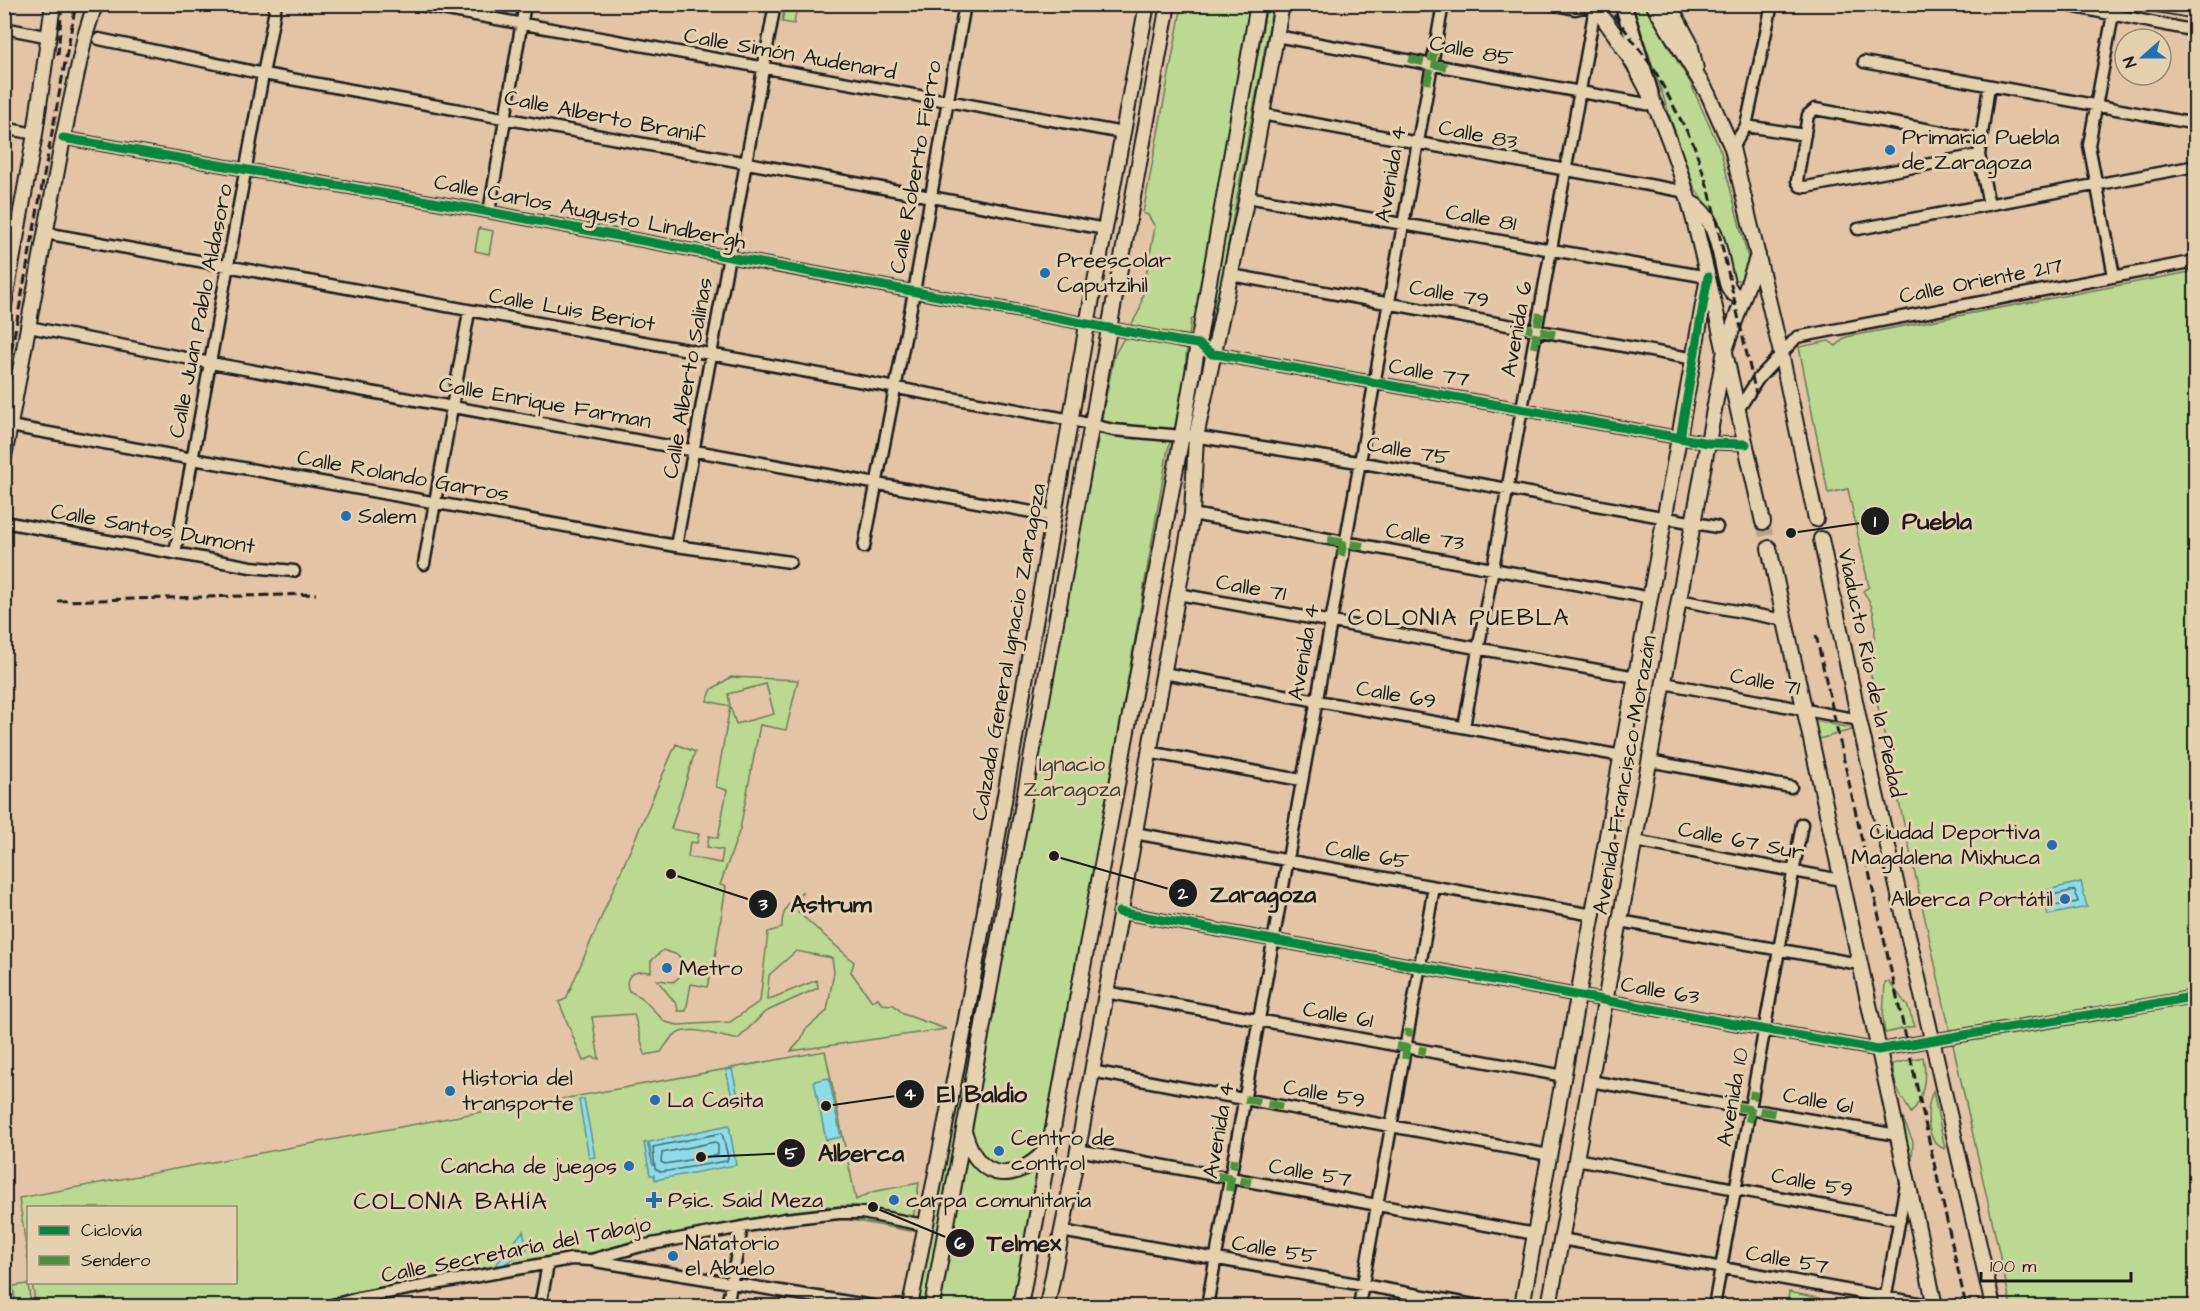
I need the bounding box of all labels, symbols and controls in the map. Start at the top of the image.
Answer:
street label: Calle Simón Audenard [681,20,899,88]
north arrow [2113,27,2173,87]
street label: Calle 85 [1427,28,1516,74]
text: N [2118,53,2142,71]
street label: Calle Roberto Fierro [882,57,950,276]
street label: Calle Alberto Branif [502,82,709,152]
street label: Calle 83 [1436,112,1520,158]
place label: Primaria Puebla de Zaragoza [1902,122,2059,179]
street label: Avenida 4 [1367,123,1415,225]
marker: Primaria Puebla de Zaragoza [1883,143,1897,157]
street label: Calle Carlos Augusto Lindbergh [431,167,749,258]
street label: Calle Juan Pablo Aldasoro [161,181,241,441]
street label: Calle 81 [1443,197,1519,240]
place label: Preescolar Caputzihil [1057,245,1171,301]
street label: Calle Oriente 217 [1897,250,2066,312]
marker: Preescolar Caputzihil [1038,266,1052,280]
street label: Calle 79 [1407,272,1491,316]
street label: Calle Alberto Salinas [655,275,721,481]
street label: Avenida 6 [1493,278,1541,379]
street label: Calle Luis Beriot [486,280,658,340]
street label: Calle 77 [1386,351,1472,395]
street label: Calle Enrique Farman [436,369,654,437]
street label: Calle 75 [1364,428,1452,474]
street label: Calle Rolando Garros [295,442,511,510]
street label: Calzada General Ignacio Zaragoza [964,481,1055,823]
street label: Calle Santos Dumont [49,496,258,562]
callout: Puebla [1860,500,1984,542]
place label: Salem [358,501,416,532]
text: Puebla [1902,505,1973,539]
marker: Salem [339,509,353,523]
text: 1 [1874,509,1877,534]
street label: Calle 73 [1383,515,1467,559]
street label: Viaducto Río de la Piedad [1829,546,1913,800]
street label: Calle 71 [1213,567,1289,609]
street label: Avenida 4 [1280,601,1328,703]
district label: COLONIA PUEBLA [1348,601,1570,635]
street label: Avenida Francisco Morazán [1585,633,1665,917]
street label: Calle 71 [1727,660,1803,704]
street label: Calle 69 [1354,673,1438,717]
park label: Ignacio Zaragoza [1023,749,1121,806]
street label: Calle 67 Sur [1675,814,1807,868]
place label: Ciudad Deportiva Magdalena Mixhuca [1851,817,2040,874]
street label: Calle 65 [1323,832,1411,878]
marker: Ciudad Deportiva Magdalena Mixhuca [2045,838,2059,852]
callout: Zaragoza [1168,872,1328,914]
text: Zaragoza [1210,878,1317,913]
text: 2 [1177,881,1189,906]
callout: Astrum [748,883,884,925]
place label: Alberca Portátil [1891,884,2053,915]
text: Astrum [790,888,872,922]
text: 3 [757,892,768,917]
marker: Alberca Portátil [2058,892,2072,906]
place label: Metro [679,953,743,984]
marker: Metro [660,961,674,975]
street label: Calle 63 [1618,969,1702,1013]
street label: Calle 61 [1300,994,1376,1036]
street label: Avenida 10 [1709,1045,1757,1149]
place label: Historia del transporte [462,1063,574,1119]
street label: Calle 59 [1281,1072,1367,1116]
callout: El Baldio [895,1073,1039,1115]
text: El Baldio [937,1078,1028,1112]
street label: Avenida 4 [1195,1079,1243,1181]
street label: Calle 61 [1780,1080,1856,1122]
text: 4 [904,1082,917,1107]
marker: Historia del transporte [443,1084,457,1098]
place label: La Casita [667,1085,763,1116]
marker: La Casita [648,1093,662,1107]
place label: Centro de control [1011,1123,1115,1179]
callout: Alberca [776,1132,916,1174]
text: Alberca [818,1137,905,1171]
text: 5 [785,1141,798,1166]
marker: Centro de control [992,1144,1006,1158]
street label: Calle 57 [1266,1150,1354,1196]
place label: Cancha de juegos [441,1151,617,1183]
marker: Cancha de juegos [622,1159,636,1173]
street label: Calle 59 [1769,1160,1855,1206]
district label: COLONIA BAHÍA [354,1185,548,1219]
place label: Psic. Said Meza [668,1185,823,1216]
place label: carpa comunitaria [906,1185,1091,1216]
marker: Psic. Said Meza [645,1191,663,1209]
marker: carpa comunitaria [887,1193,901,1207]
legend [27,1206,237,1284]
street label: Calle Secretaría del Tabajo [378,1209,654,1291]
text: Ciclovía [81,1218,142,1243]
callout: Telmex [945,1222,1073,1264]
text: Telmex [986,1227,1062,1261]
street label: Calle 55 [1229,1227,1319,1273]
place label: Natatorio el Abuelo [685,1228,780,1284]
text: 6 [954,1231,966,1256]
street label: Calle 57 [1743,1237,1831,1283]
scale bar [1981,1245,2131,1283]
text: Sendero [81,1248,150,1273]
marker: Natatorio el Abuelo [666,1249,680,1263]
text: 100 m [1990,1254,2036,1279]

